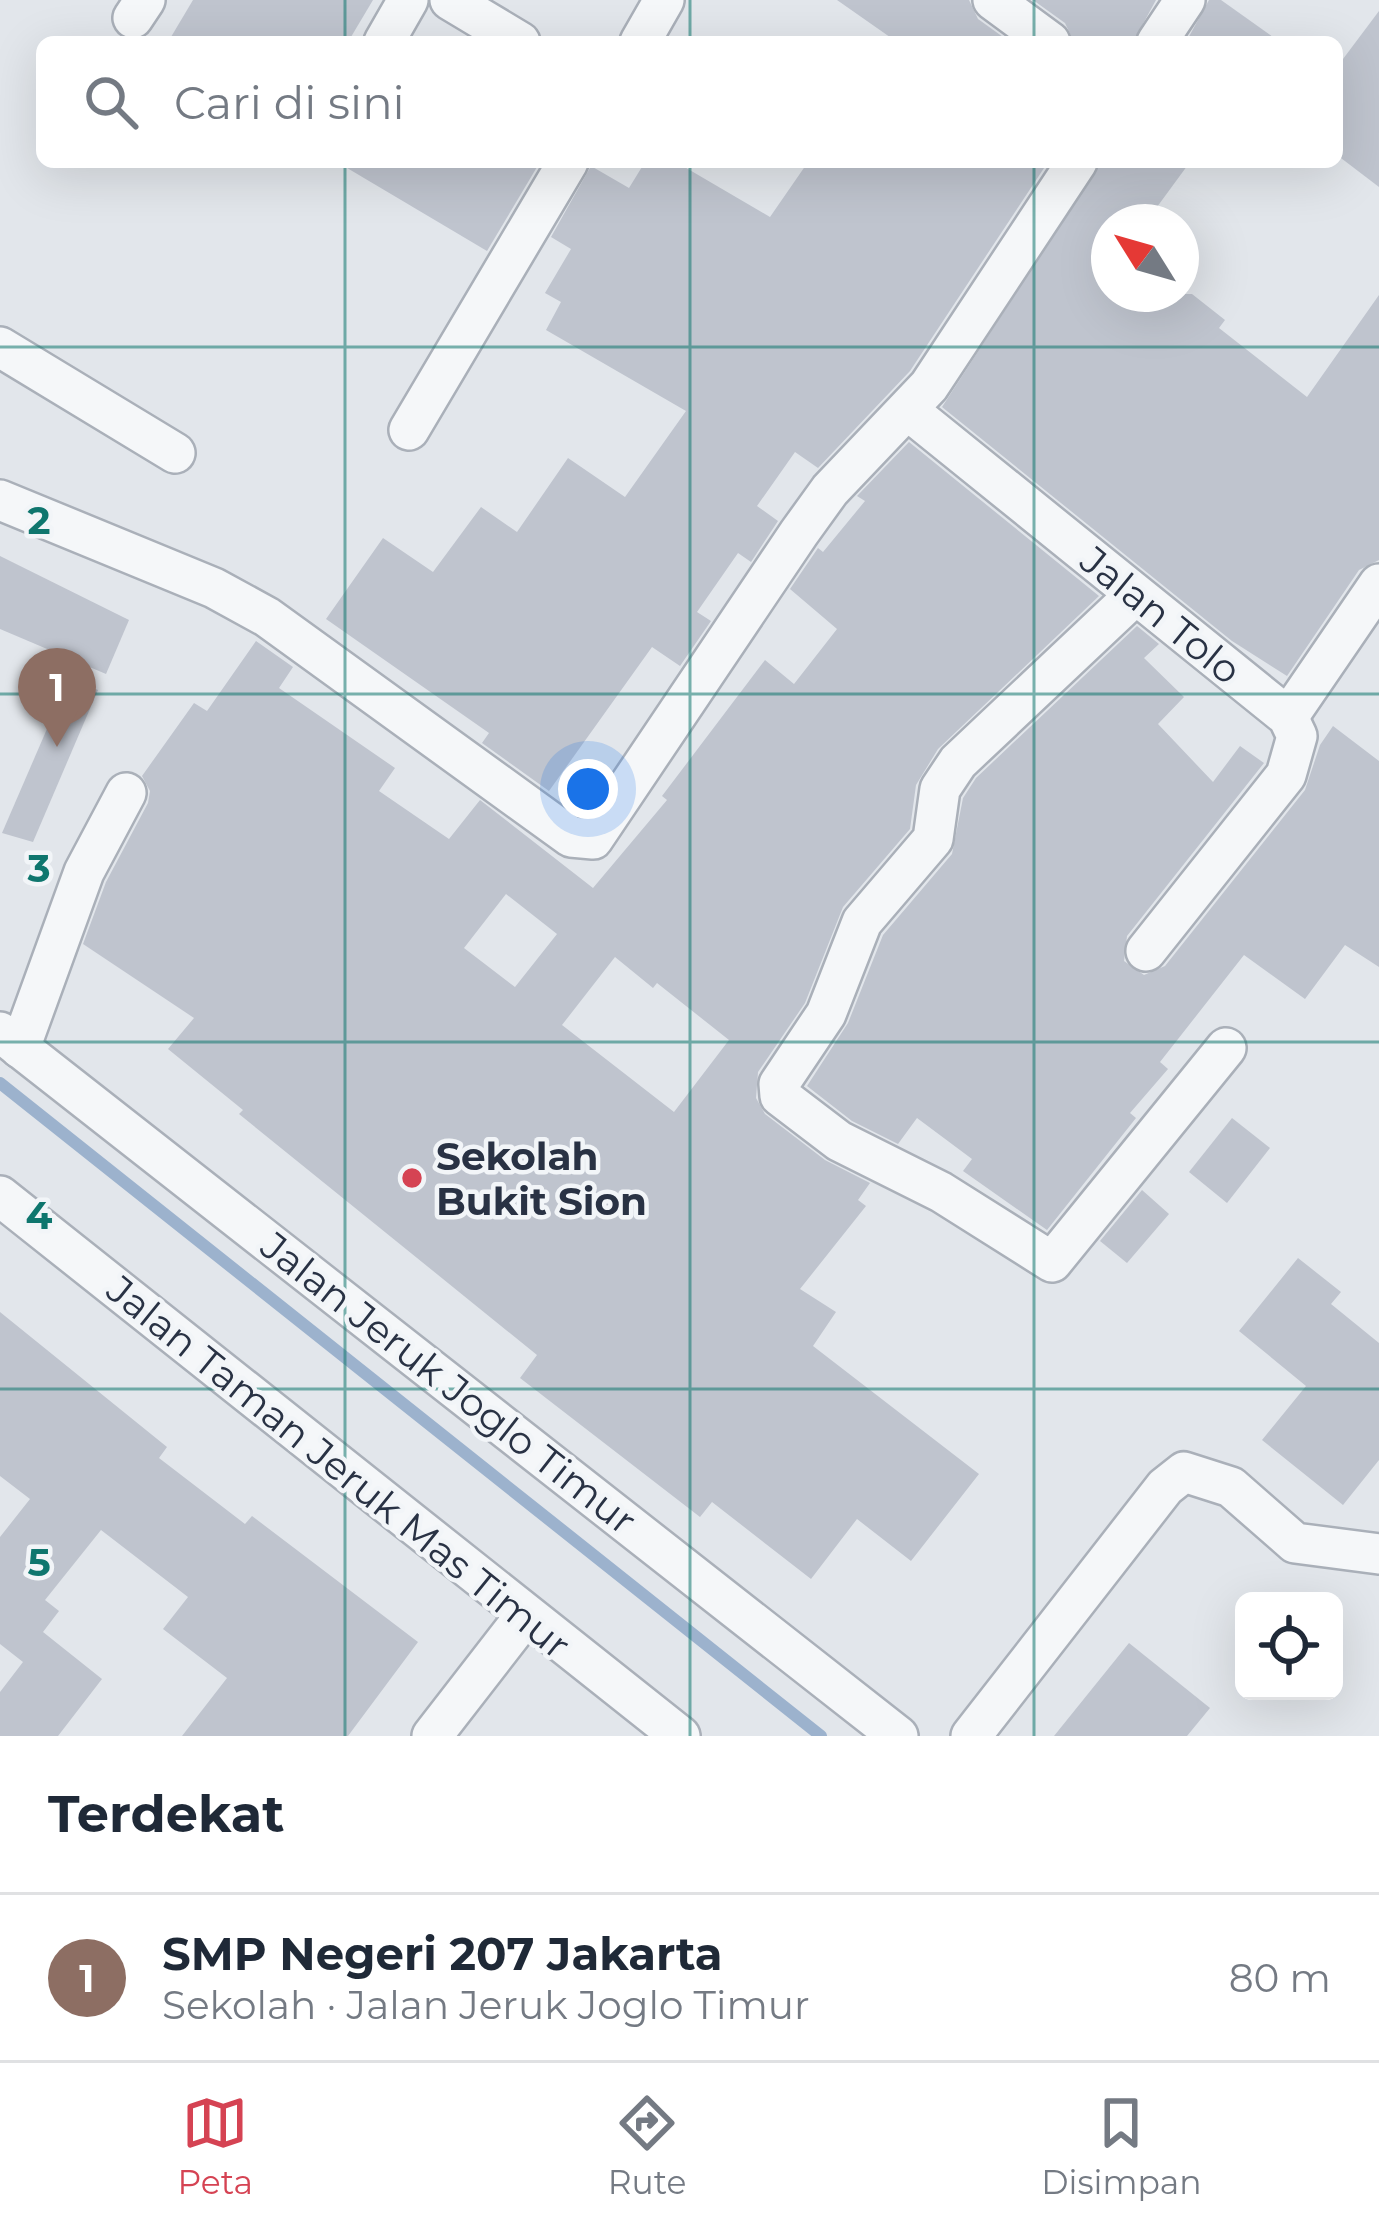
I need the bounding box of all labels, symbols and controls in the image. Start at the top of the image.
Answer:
search box [36,36,1343,168]
icon: search [78,69,144,135]
text: Cari di sini [174,75,405,130]
north arrow [1091,204,1199,312]
text: 2 [27,496,51,544]
street label: Jalan Tolo [1070,535,1251,694]
pin: 1 [18,648,96,747]
your location [558,759,618,819]
text: 3 [26,844,51,892]
place label: Sekolah Bukit Sion [436,1132,647,1225]
marker: Sekolah Bukit Sion [399,1165,425,1191]
text: 4 [26,1191,53,1239]
street label: Jalan Jeruk Joglo Timur [251,1221,646,1544]
street label: Jalan Taman Jeruk Mas Timur [97,1265,580,1669]
text: 5 [27,1538,51,1586]
map controls [1235,1592,1343,1700]
button: locate [1235,1592,1343,1700]
text: Terdekat [48,1783,284,1845]
text: SMP Negeri 207 Jakarta [162,1926,723,1981]
text: 1 [79,1954,95,2002]
text: 80 m [1229,1954,1331,2002]
text: Sekolah · Jalan Jeruk Joglo Timur [162,1981,810,2029]
tab: Peta [177,2090,253,2202]
tab: Rute [608,2090,686,2202]
tab: Disimpan [1041,2090,1202,2202]

